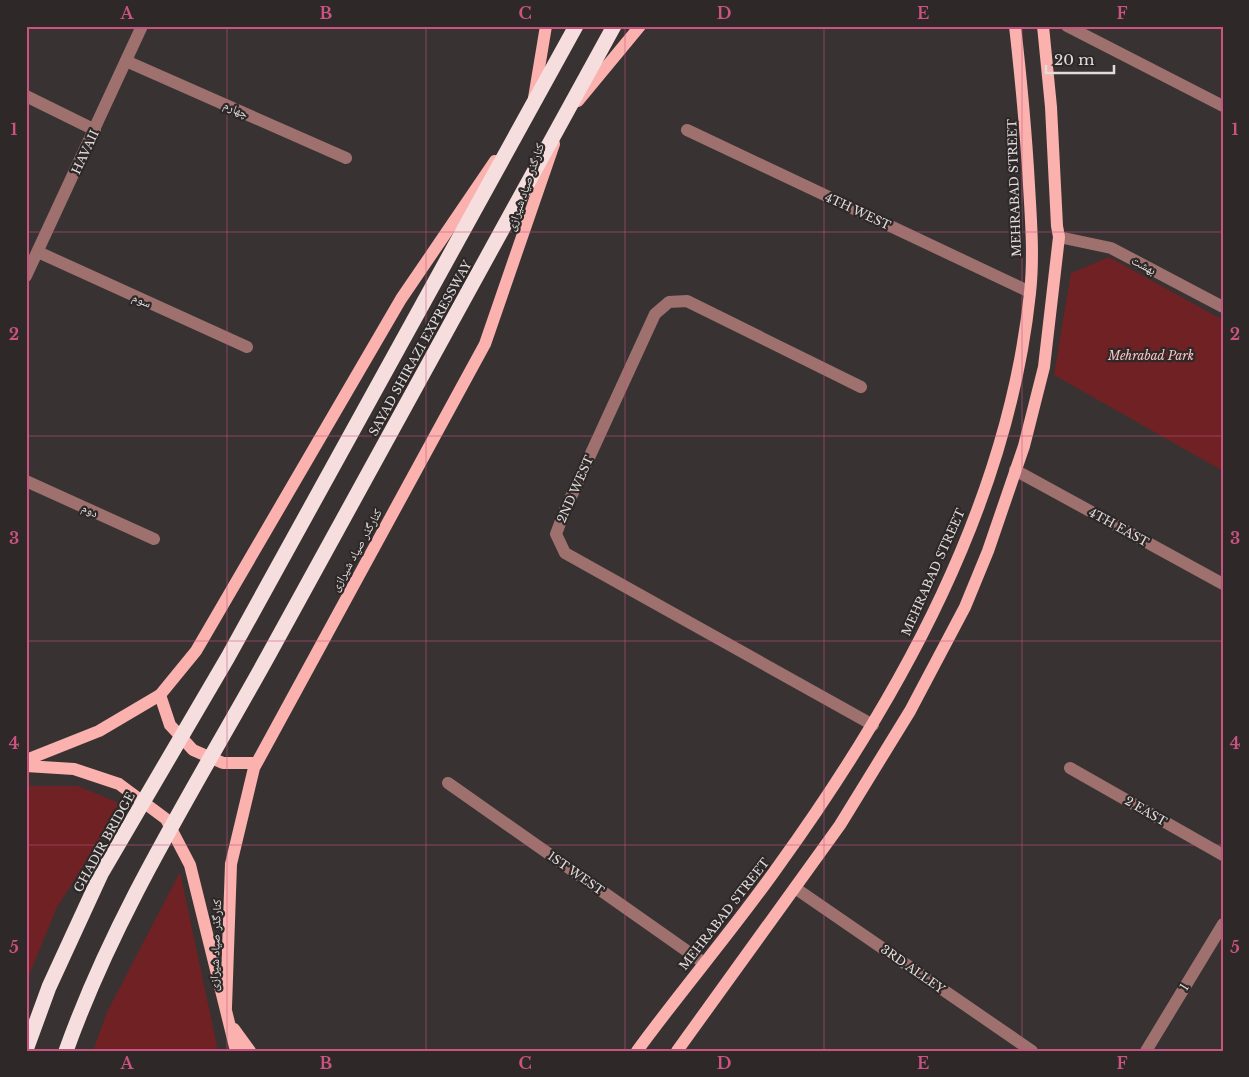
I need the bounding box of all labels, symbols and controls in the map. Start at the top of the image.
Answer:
text: A [120,3,135,23]
text: B [320,3,333,23]
text: C [518,3,532,23]
text: D [717,3,731,23]
text: E [917,3,929,23]
text: F [1116,3,1128,23]
scale bar [1046,42,1114,74]
text: 20 m [1054,50,1094,69]
street label: چهارم [221,97,251,122]
text: 1 [11,119,18,139]
street label: MEHRABAD STREET [1004,119,1024,257]
text: 1 [1232,119,1239,139]
street label: HAVAII [68,127,102,177]
street label: کنارگذر صیاد شیرازی [503,141,547,233]
street label: 4TH WEST [823,189,893,233]
street label: بهشت [1129,252,1159,278]
street label: SAYAD SHIRAZI EXPRESSWAY [365,257,475,438]
street label: سوم [130,289,154,312]
text: 2 [9,324,19,344]
text: 2 [1230,324,1240,344]
park label: Mehrabad Park [1107,348,1194,363]
street label: 2ND WEST [554,453,597,525]
street label: دوم [79,500,101,521]
street label: 4TH EAST [1086,504,1152,550]
street label: کنارگذر صیاد شیرازی [327,506,385,594]
street label: MEHRABAD STREET [898,506,968,638]
text: 3 [9,528,19,548]
text: 3 [1230,528,1240,548]
text: 4 [9,733,19,753]
text: 4 [1230,733,1240,753]
street label: GHADIR BRIDGE [70,789,138,895]
street label: 2 EAST [1122,793,1170,829]
street label: 1ST WEST [545,848,607,898]
street label: MEHRABAD STREET [676,855,773,973]
street label: کنارگذر صیاد شیرازی [206,899,224,991]
text: 5 [9,937,19,957]
text: 5 [1230,937,1240,957]
street label: 3RD ALLEY [878,941,948,997]
street label: 1 [1176,981,1192,993]
text: A [120,1053,135,1073]
text: B [320,1053,333,1073]
text: C [518,1053,532,1073]
text: D [717,1053,731,1073]
text: E [917,1053,929,1073]
text: F [1116,1053,1128,1073]

